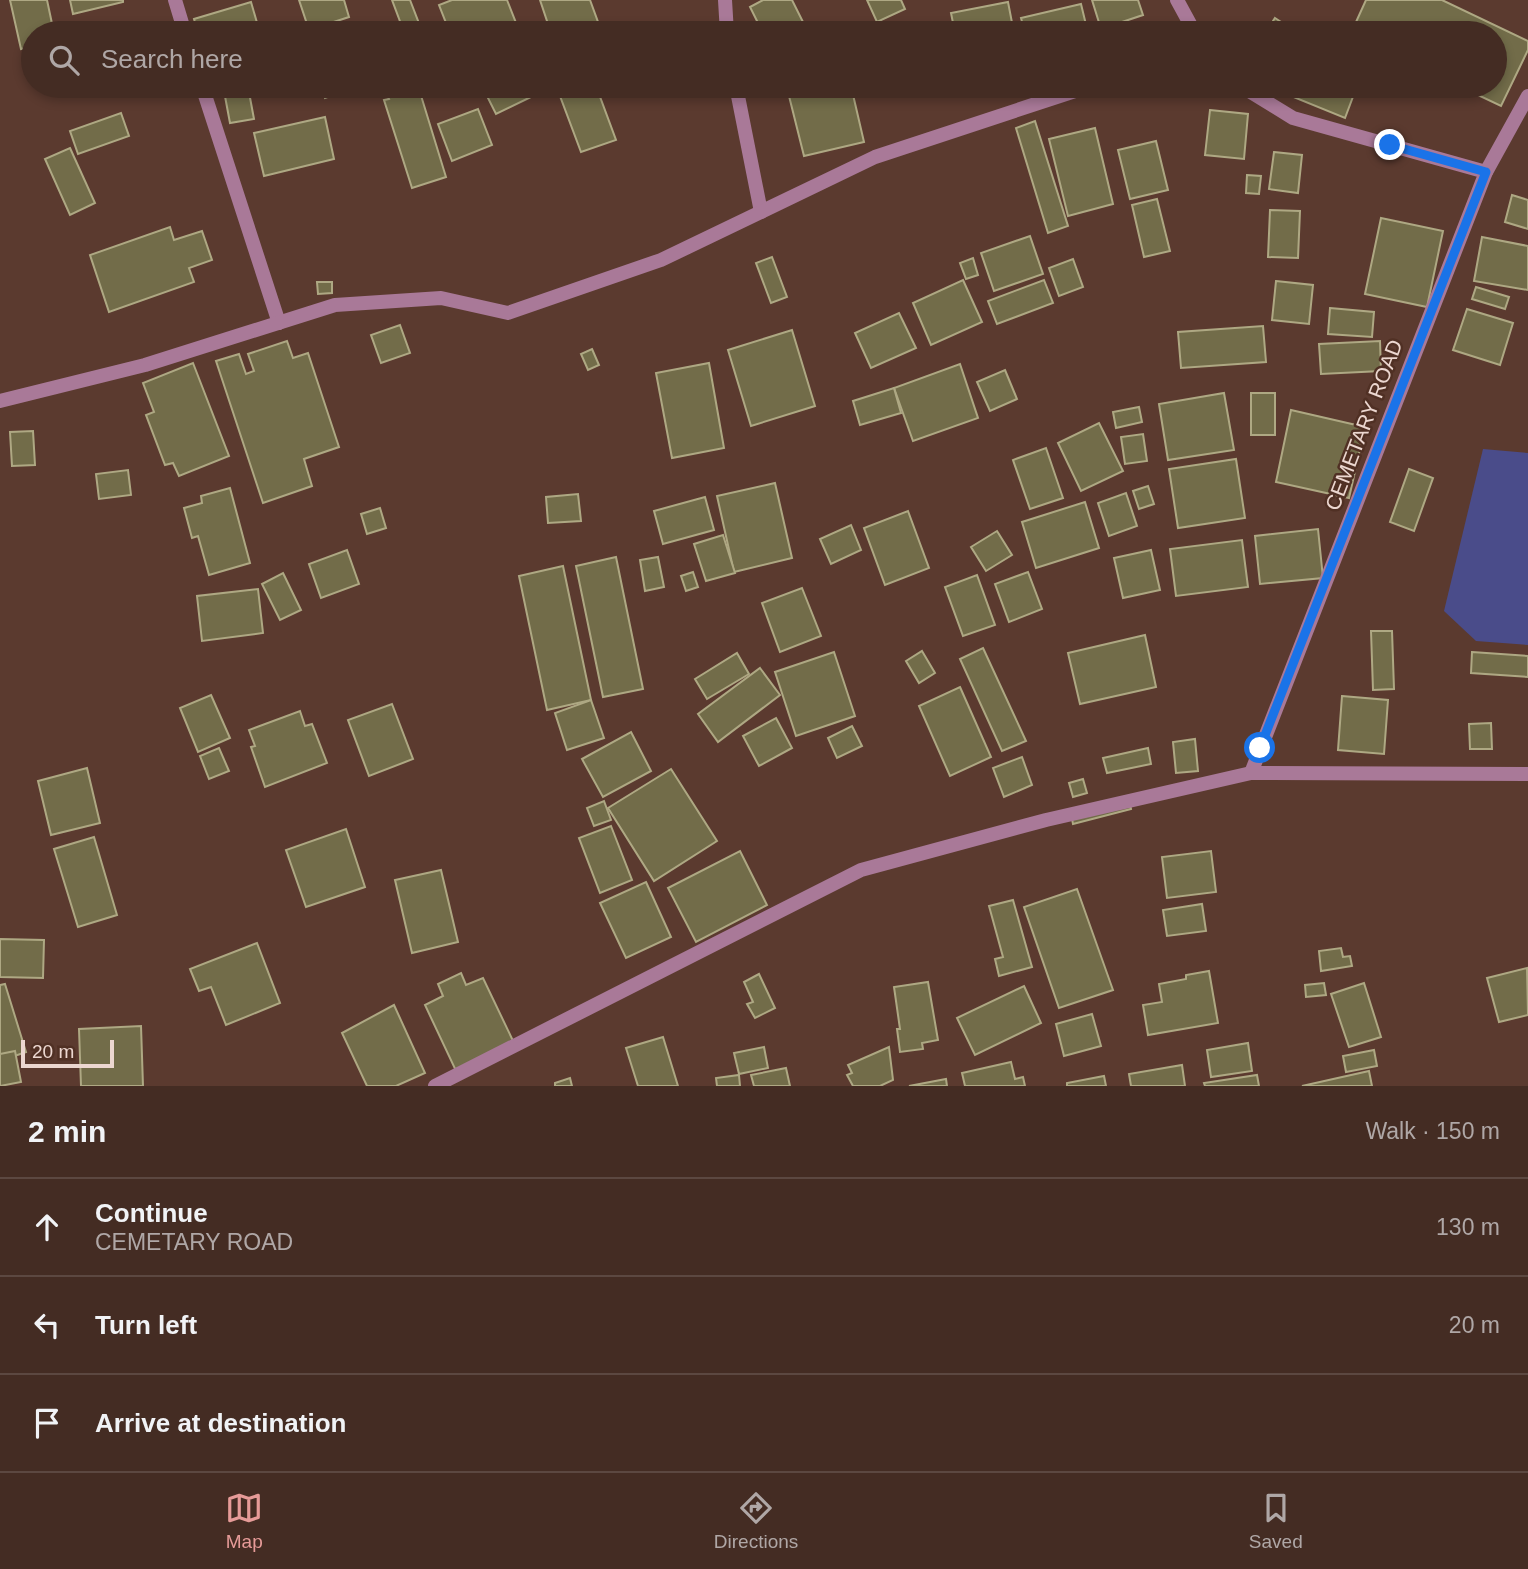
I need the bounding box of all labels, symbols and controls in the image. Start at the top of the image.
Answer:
search box [21,21,1507,98]
icon: search [45,41,83,79]
text: Search here [101,44,243,74]
route end [1374,129,1405,160]
street label: CEMETARY ROAD [1320,336,1407,513]
route start [1244,732,1275,763]
scale bar [21,1037,114,1069]
text: 20 m [32,1041,74,1062]
text: 2 min [28,1115,106,1148]
text: Walk · 150 m [1365,1118,1500,1144]
text: Continue [95,1198,208,1228]
icon: ahead [28,1208,66,1246]
text: 130 m [1436,1214,1500,1240]
text: CEMETARY ROAD [95,1229,293,1255]
icon: left [28,1306,66,1344]
text: Turn left [95,1310,197,1340]
text: 20 m [1449,1312,1500,1338]
icon: arrive [28,1404,66,1442]
text: Arrive at destination [95,1408,346,1438]
tab: Map [225,1489,263,1553]
tab: Directions [714,1489,798,1553]
tab: Saved [1249,1489,1303,1553]

